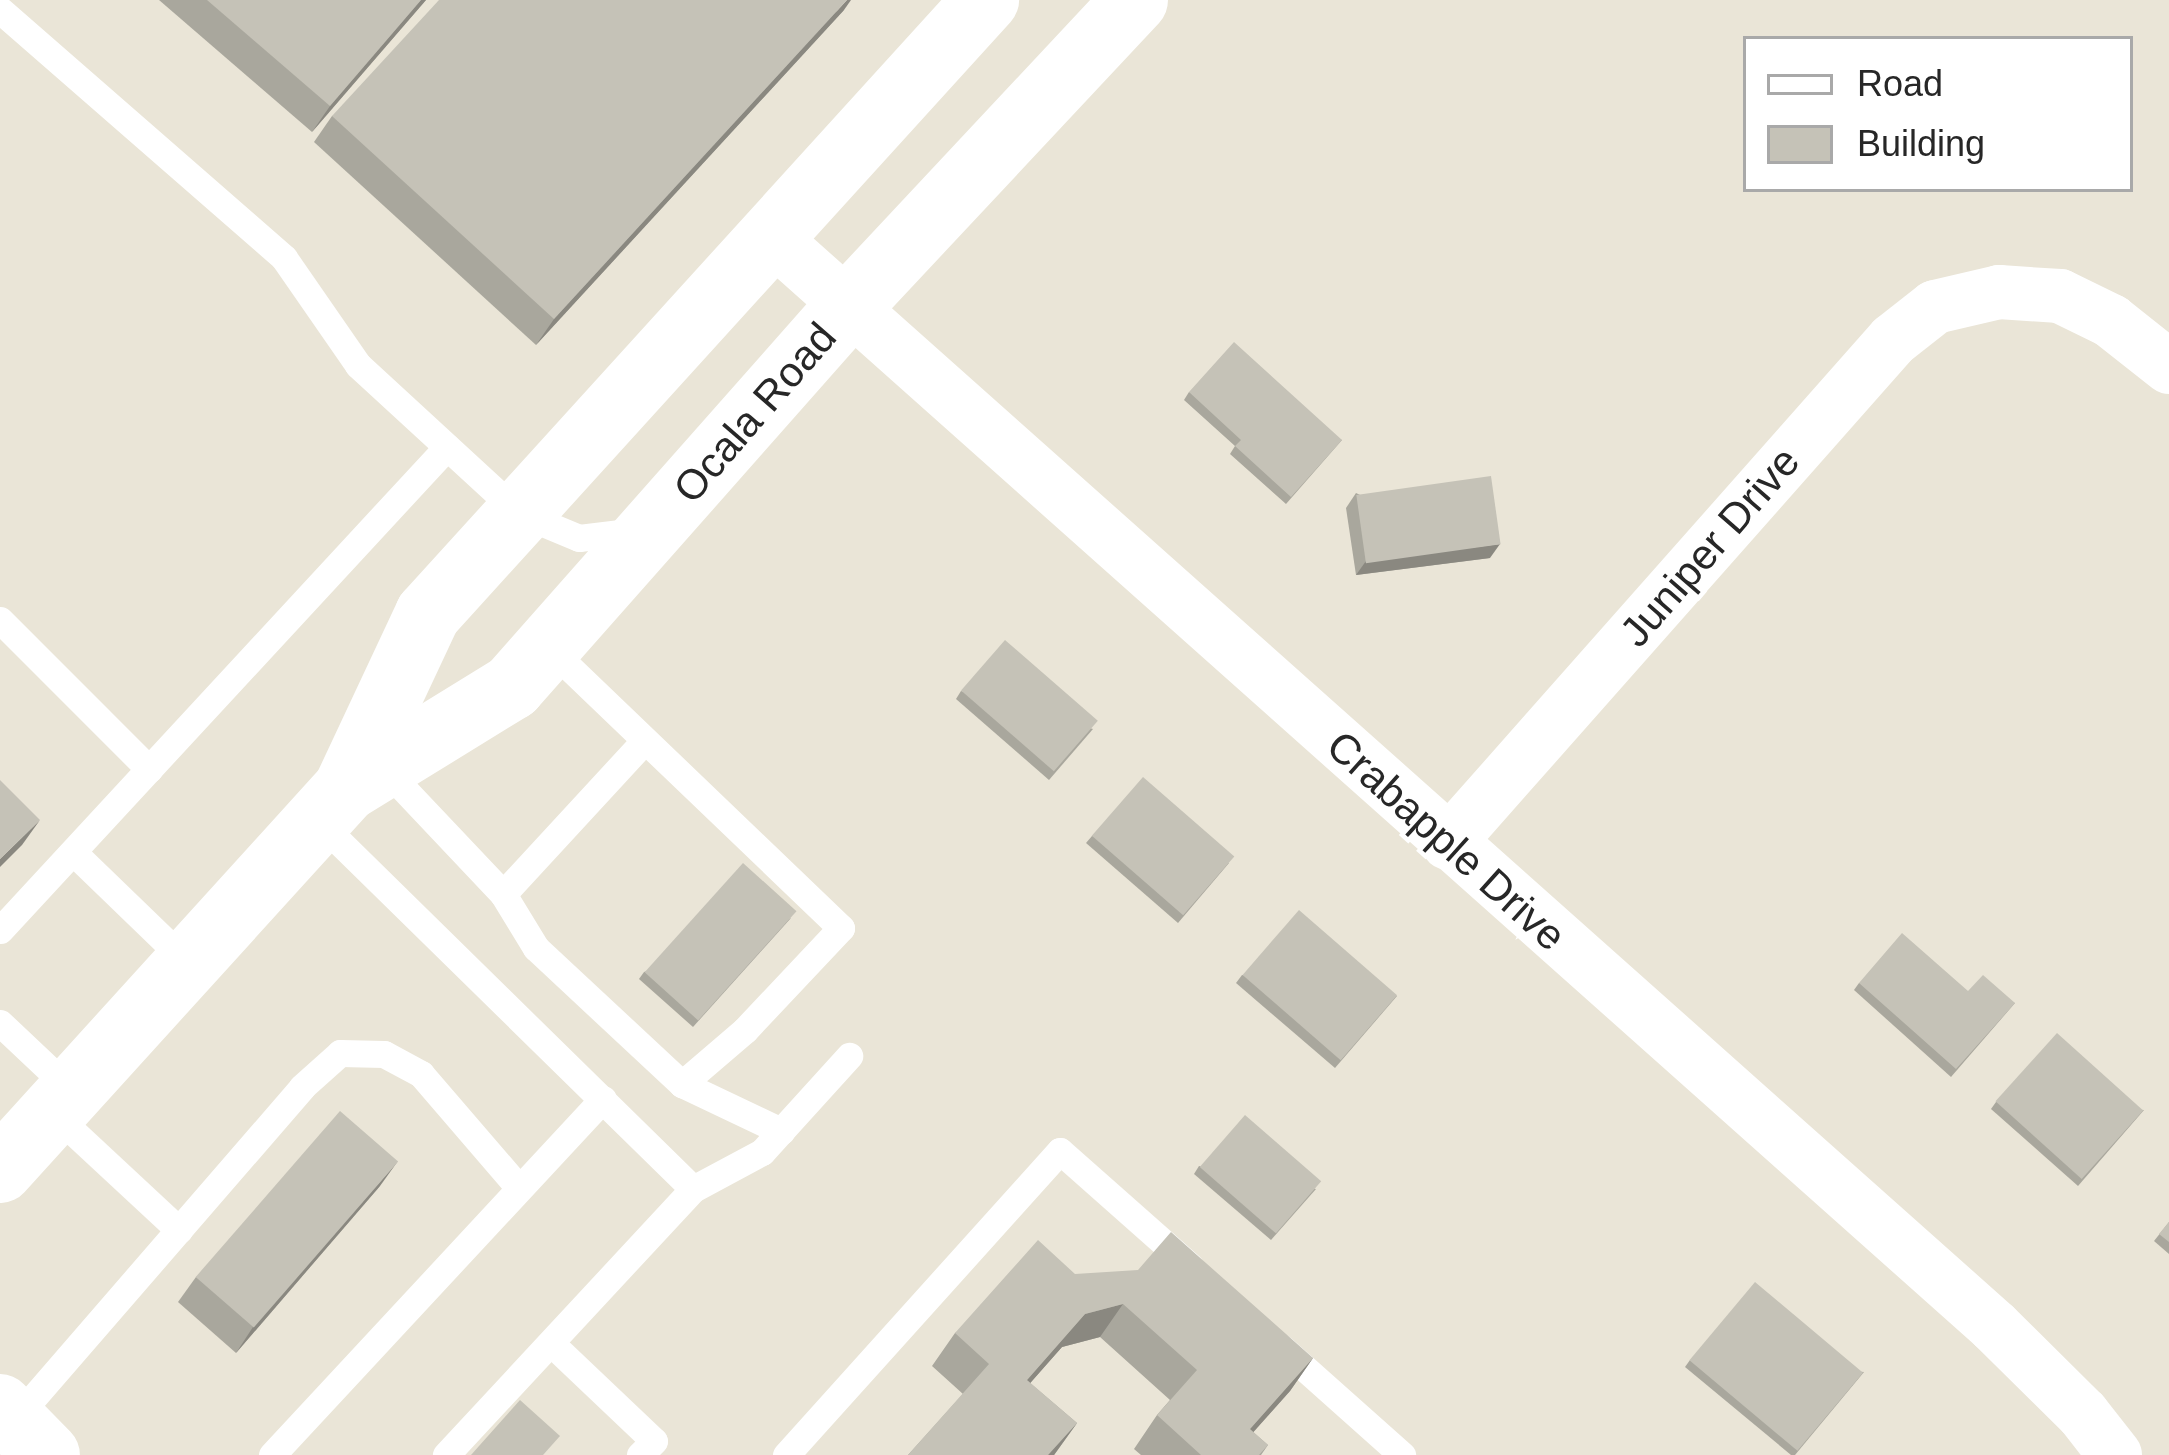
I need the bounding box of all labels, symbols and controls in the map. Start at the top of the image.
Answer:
legend [1743,36,2133,192]
text: Road [1857,63,1943,104]
text: Building [1857,123,1985,164]
street label: Ocala Road [663,313,847,513]
street label: Juniper Drive [1610,437,1810,657]
street label: Crabapple Drive [1316,721,1576,961]

